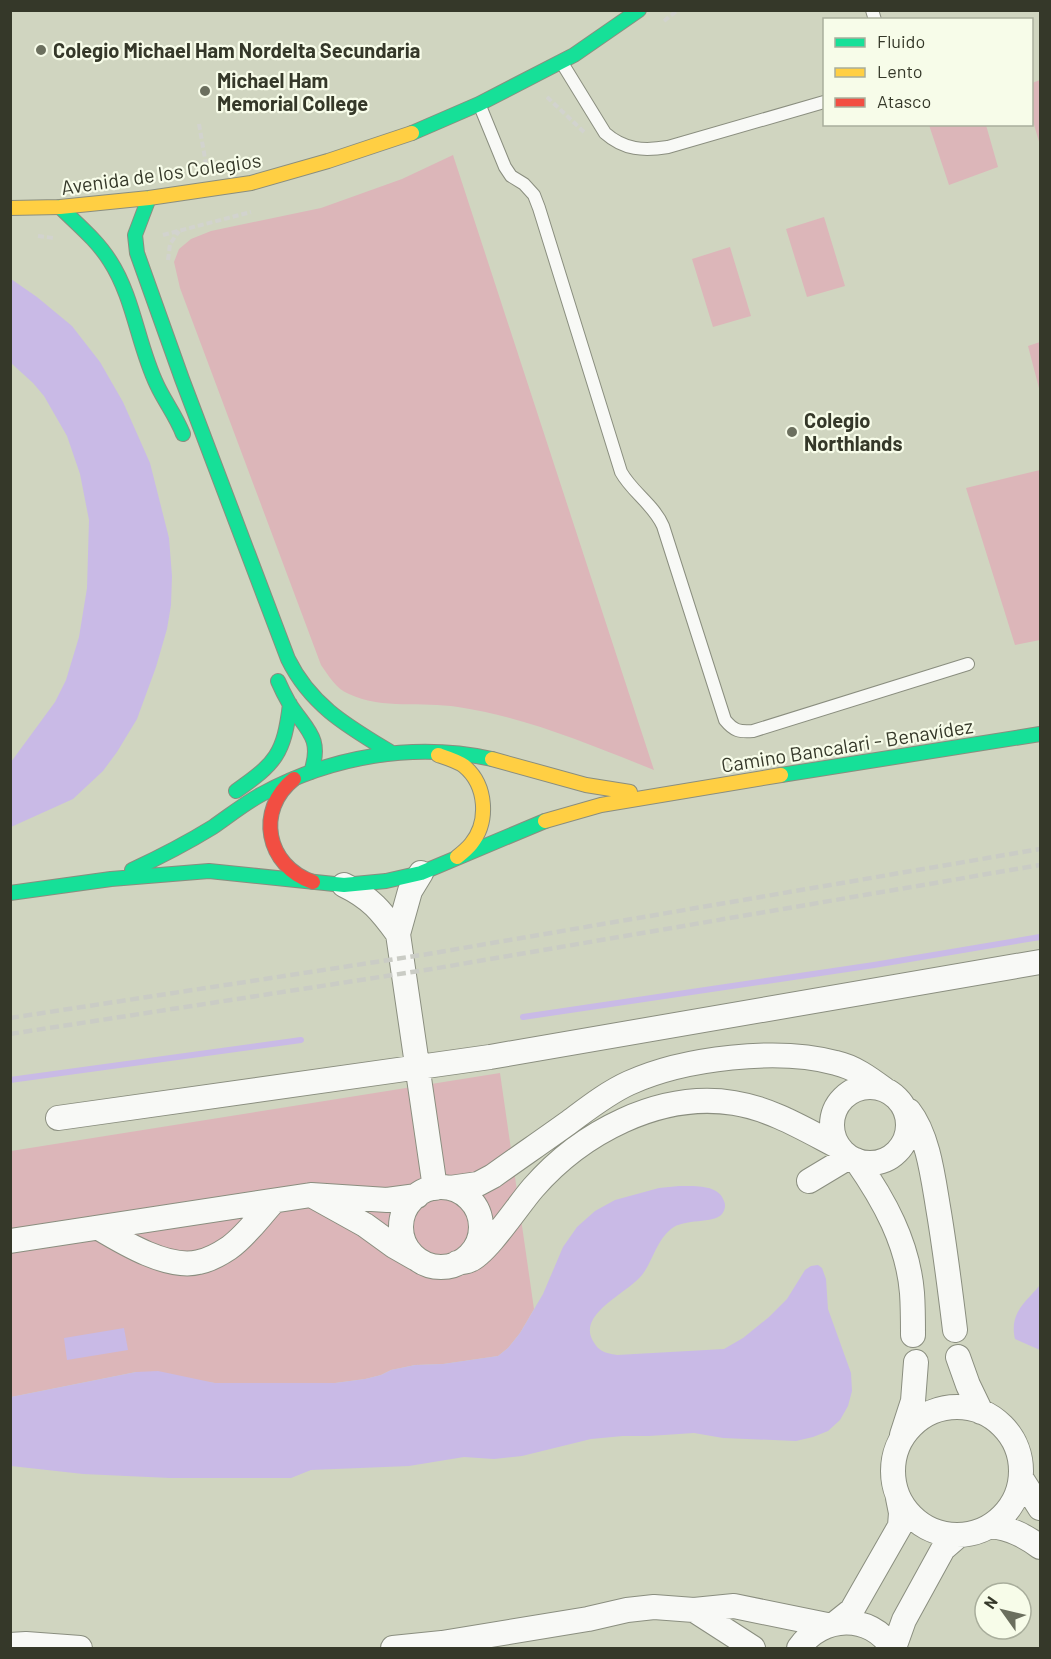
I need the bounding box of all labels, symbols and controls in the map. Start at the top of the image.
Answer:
legend [823,18,1033,126]
text: Fluido [877,30,925,52]
place label: Colegio Michael Ham Nordelta Secundaria [53,38,420,62]
marker: Colegio Michael Ham Nordelta Secundaria [34,43,48,57]
text: Lento [877,60,923,82]
place label: Michael Ham Memorial College [217,68,368,115]
marker: Michael Ham Memorial College [198,84,212,98]
text: Atasco [877,90,931,112]
street label: Avenida de los Colegios [59,147,263,199]
place label: Colegio Northlands [804,408,902,455]
marker: Colegio Northlands [785,425,799,439]
street label: Camino Bancalari - Benavídez [719,713,975,777]
north arrow [973,1581,1033,1641]
text: N [979,1593,1001,1612]

